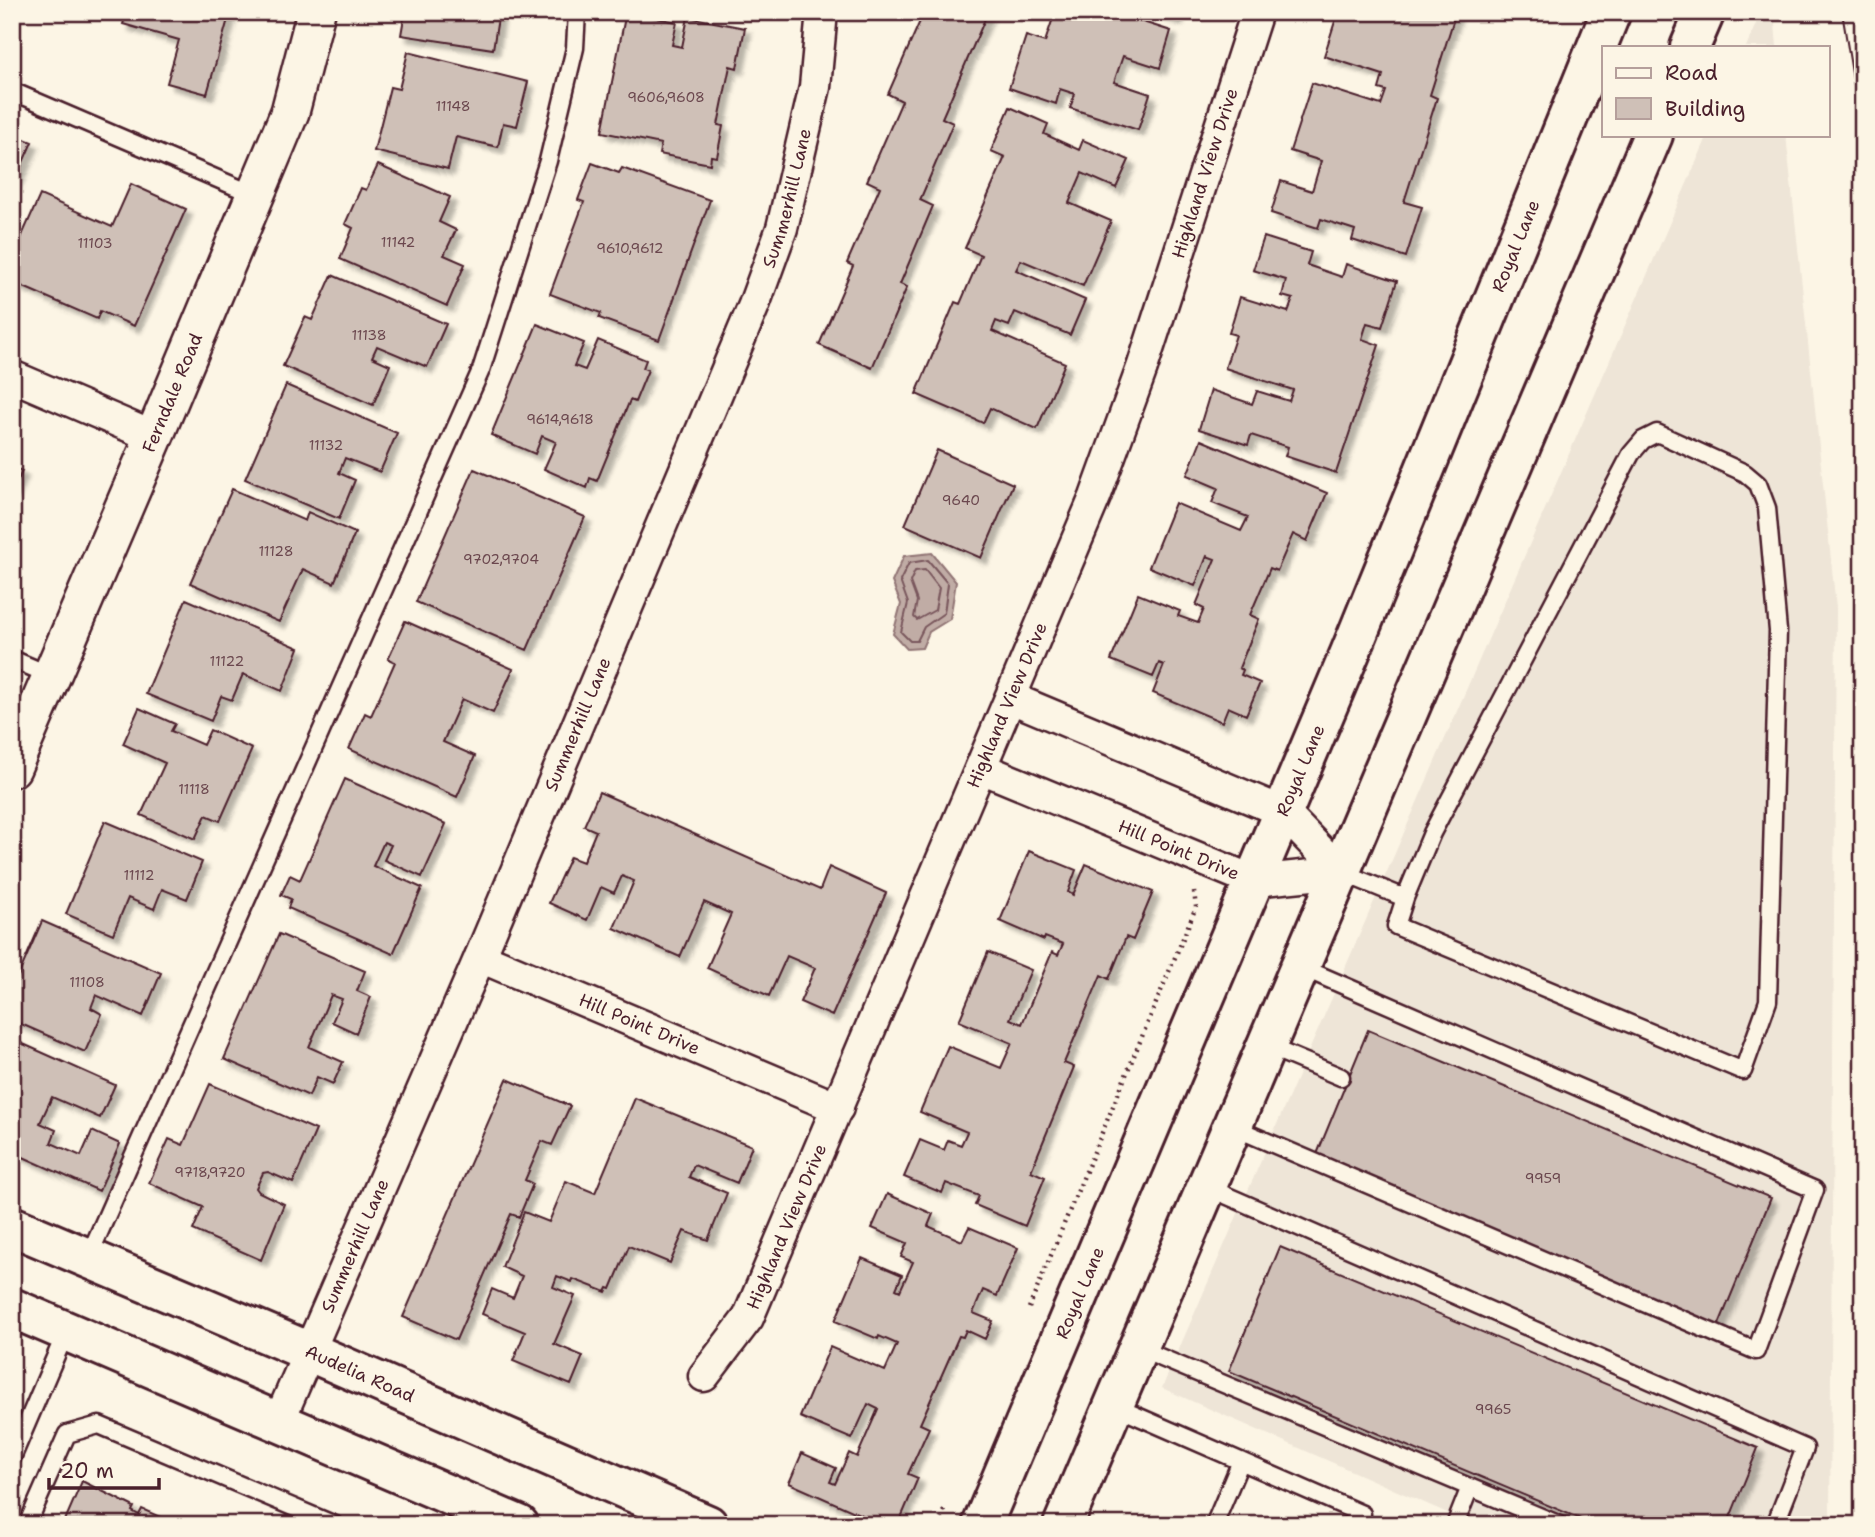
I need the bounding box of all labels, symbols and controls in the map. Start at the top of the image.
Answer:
legend [1602,46,1829,136]
text: Road [1665,59,1718,87]
street label: Highland View Drive [1166,85,1244,262]
house number: 9606,9608 [627,88,705,106]
text: Building [1665,95,1745,123]
house number: 11148 [435,97,471,115]
street label: Summerhill Lane [757,126,817,271]
street label: Royal Lane [1486,196,1545,296]
house number: 11142 [381,233,415,251]
house number: 11103 [77,234,113,252]
house number: 9610,9612 [596,239,664,257]
house number: 11138 [351,326,387,344]
street label: Ferndale Road [137,329,208,456]
house number: 9614,9618 [526,410,594,428]
house number: 11132 [309,436,343,454]
house number: 9640 [942,491,980,509]
house number: 11128 [258,542,294,560]
house number: 9702,9704 [463,550,539,568]
street label: Highland View Drive [961,619,1053,792]
house number: 11122 [210,652,244,670]
street label: Summerhill Lane [539,654,617,795]
street label: Royal Lane [1270,721,1330,820]
house number: 11118 [178,780,210,798]
street label: Hill Point Drive [1114,814,1243,886]
house number: 11112 [123,866,155,884]
house number: 11108 [69,973,105,991]
street label: Hill Point Drive [575,988,704,1060]
street label: Highland View Drive [741,1140,832,1313]
house number: 9718,9720 [174,1163,246,1181]
house number: 9959 [1525,1169,1561,1187]
street label: Summerhill Lane [315,1175,394,1316]
street label: Royal Lane [1050,1243,1110,1343]
street label: Audelia Road [301,1339,419,1408]
house number: 9965 [1475,1400,1511,1418]
scale bar [49,1446,159,1490]
text: 20 m [60,1457,114,1485]

